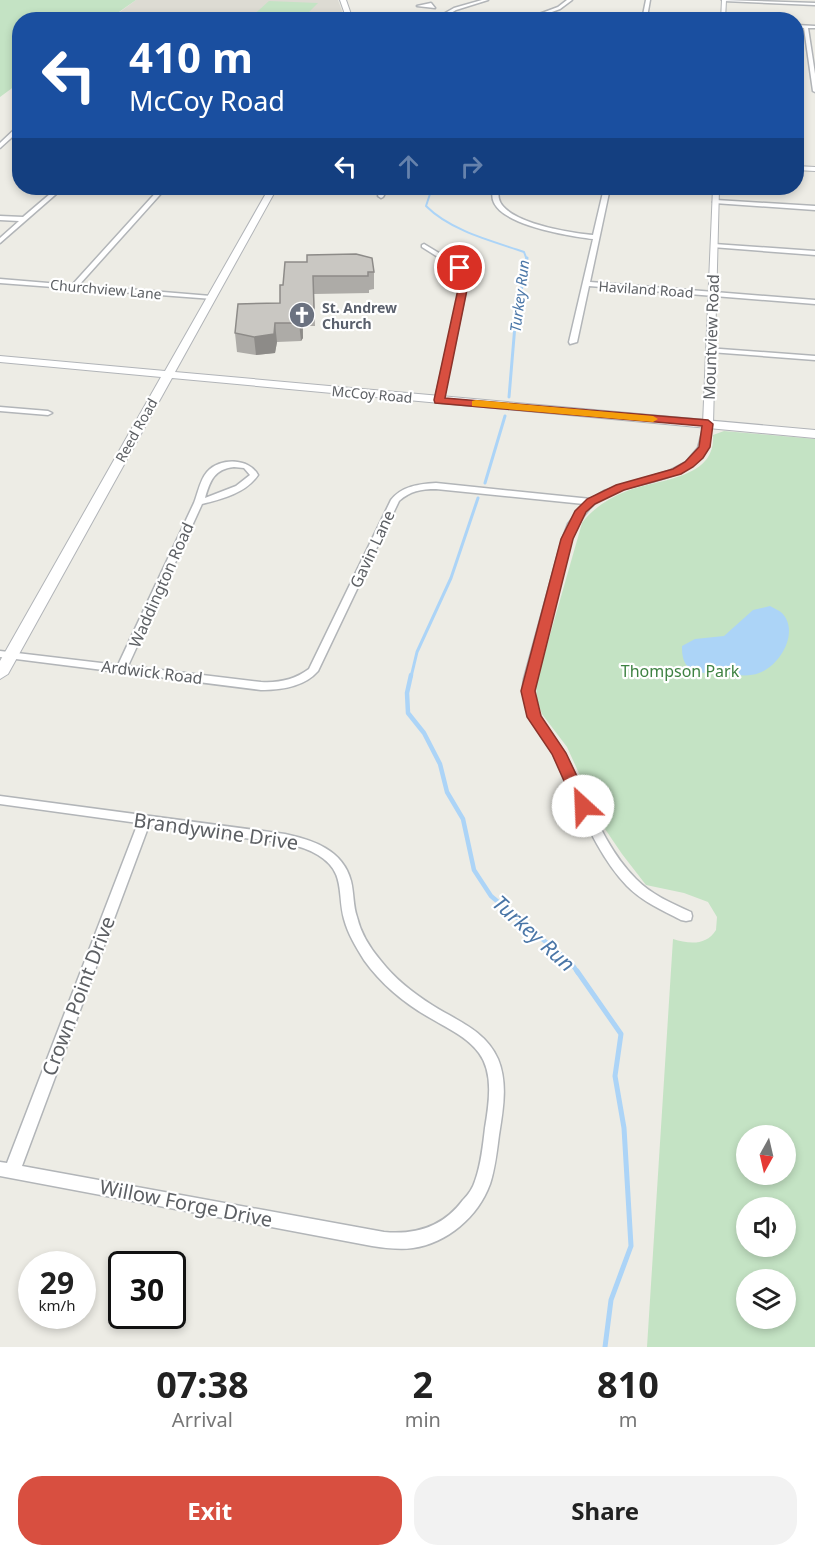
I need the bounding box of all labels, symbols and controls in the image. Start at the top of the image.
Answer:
text: 410 m [129,28,253,85]
icon: left [30,36,108,114]
text: McCoy Road [129,82,285,119]
icon: left [329,150,362,183]
icon: ahead [392,150,425,183]
icon: right [455,150,488,183]
pin [434,242,485,293]
icon: arrive [443,251,476,284]
water label: Turkey Run [505,259,533,333]
street label: Mountview Road [698,274,724,400]
street label: Churchview Lane [50,275,163,303]
street label: Haviland Road [598,276,694,302]
place label: St. Andrew Church [322,298,397,333]
church icon: St. Andrew Church [287,300,317,330]
street label: McCoy Road [331,381,413,407]
street label: Reed Road [111,395,161,465]
street label: Gavin Lane [344,507,400,591]
street label: Waddington Road [123,519,199,651]
street label: Ardwick Road [100,655,204,689]
park label: Thompson Park [621,660,740,682]
position arrow [551,774,615,838]
street label: Brandywine Drive [132,806,300,856]
water label: Turkey Run [487,889,581,977]
street label: Crown Point Drive [35,912,121,1080]
north arrow [736,1125,796,1185]
map controls [736,1125,796,1329]
street label: Willow Forge Drive [97,1173,275,1233]
button: sound [736,1197,796,1257]
speed limit sign: 30 [108,1251,186,1329]
text: 29 [40,1262,74,1303]
button: layers [736,1269,796,1329]
text: km/h [39,1295,75,1315]
text: 07:38 [156,1360,249,1409]
text: 2 [413,1360,433,1409]
text: 810 [597,1360,659,1409]
text: Arrival [172,1406,233,1433]
text: min [405,1406,441,1433]
text: m [619,1406,637,1433]
button: Exit [18,1476,402,1545]
button: Share [414,1476,797,1545]

